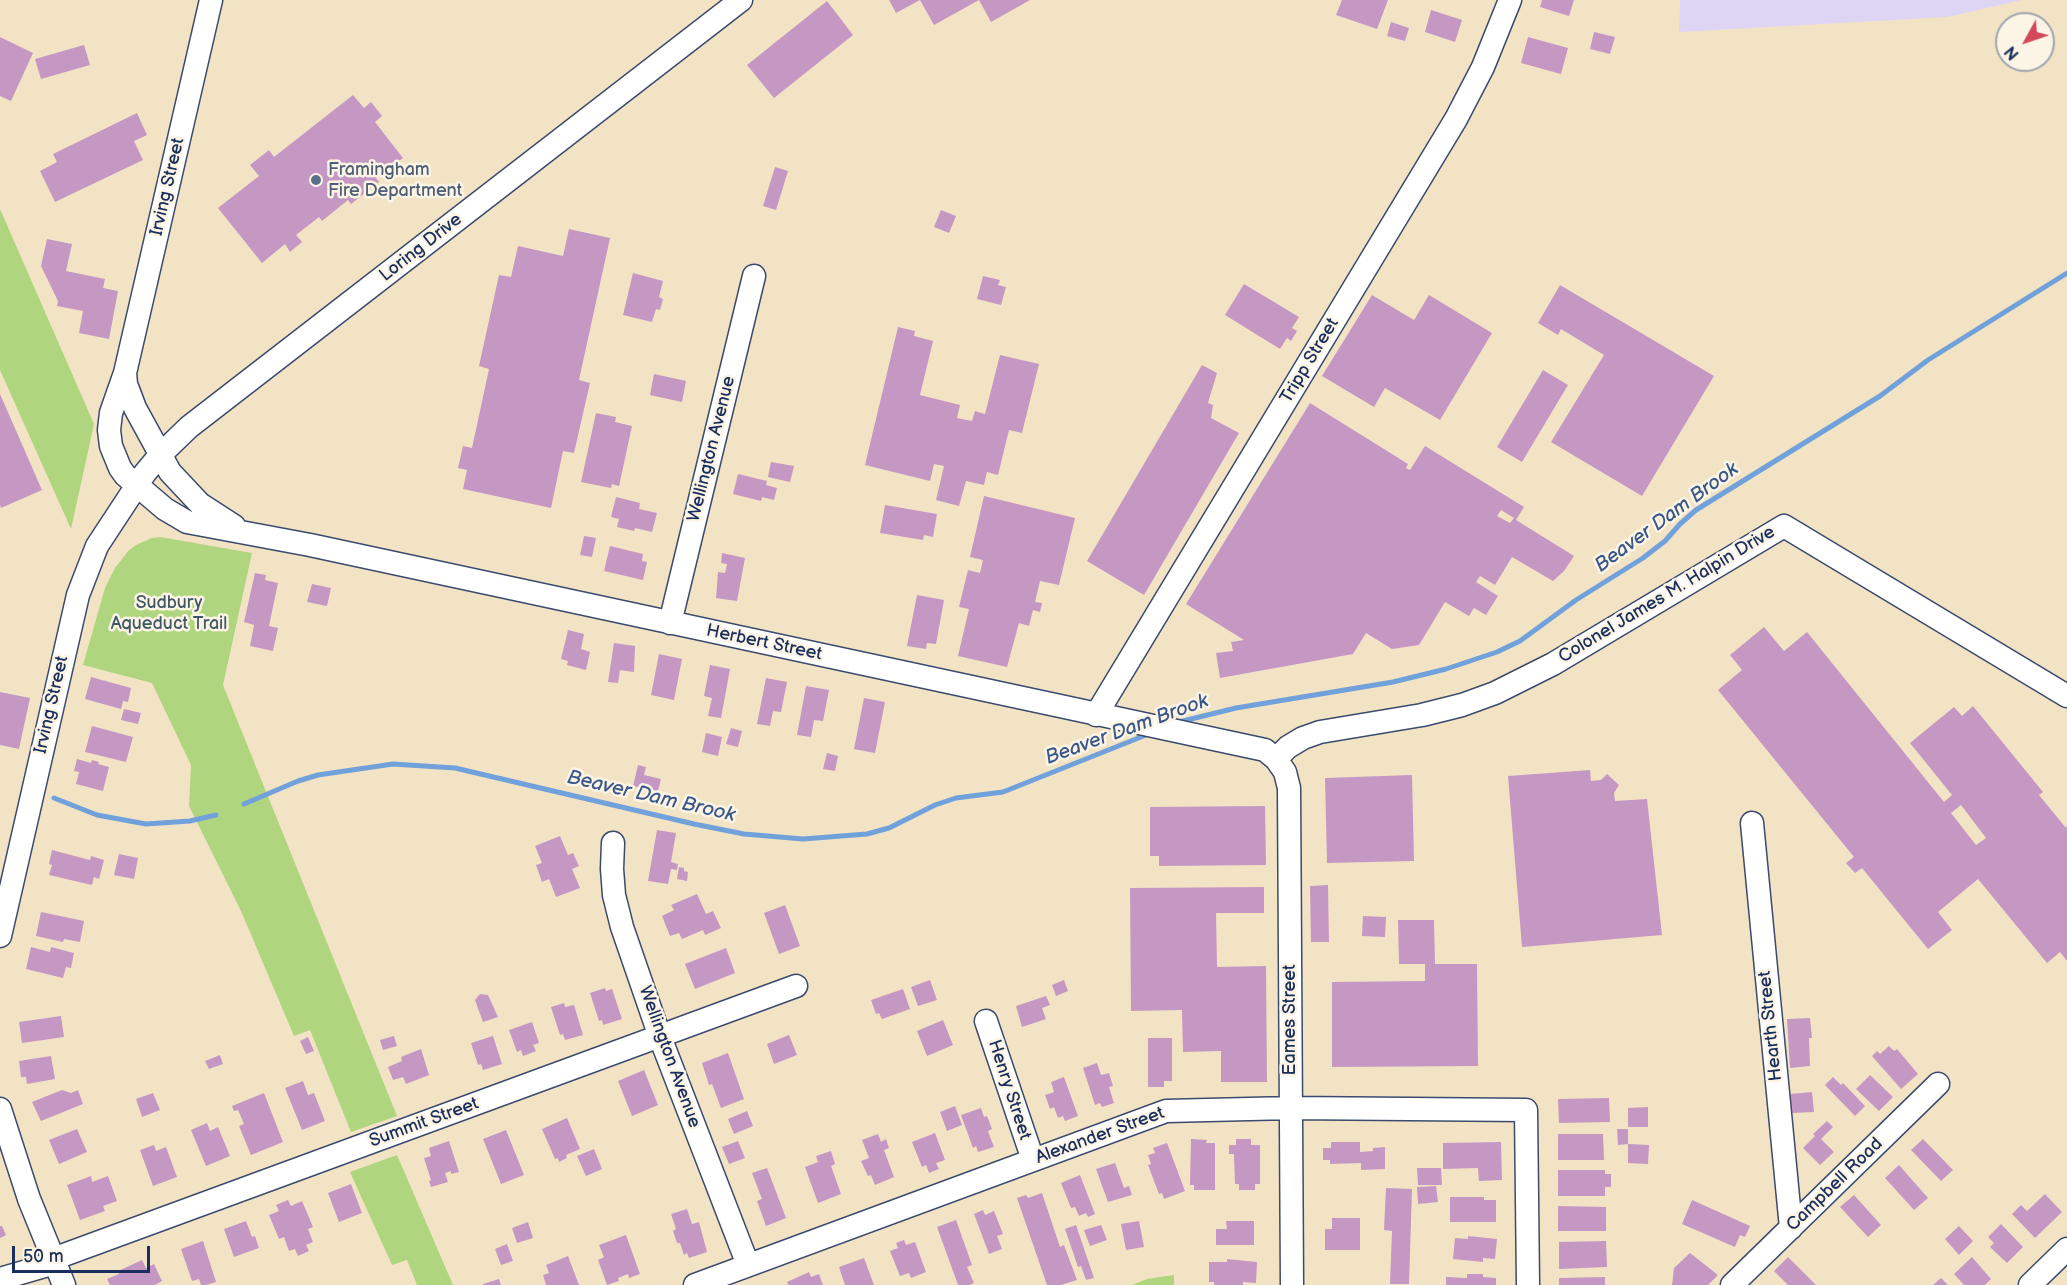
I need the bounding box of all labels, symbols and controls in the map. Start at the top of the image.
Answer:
north arrow [1995,12,2055,72]
text: N [2001,42,2024,63]
street label: Irving Street [146,136,190,238]
place label: Framingham Fire Department [328,159,462,201]
marker: Framingham Fire Department [309,173,323,187]
street label: Loring Drive [376,209,466,287]
street label: Tripp Street [1276,314,1344,408]
street label: Wellington Avenue [683,374,741,524]
water label: Beaver Dam Brook [1590,458,1744,578]
street label: Colonel James M. Halpin Drive [1555,522,1779,668]
park label: Sudbury Aqueduct Trail [111,592,227,634]
street label: Herbert Street [704,620,824,666]
street label: Irving Street [30,654,74,756]
water label: Beaver Dam Brook [1042,689,1212,771]
water label: Beaver Dam Brook [565,766,737,828]
street label: Eames Street [1279,965,1301,1075]
street label: Hearth Street [1754,970,1788,1082]
street label: Wellington Avenue [633,983,705,1131]
street label: Henry Street [983,1037,1035,1143]
street label: Summit Street [366,1093,482,1153]
street label: Alexander Street [1033,1103,1167,1169]
street label: Campbell Road [1782,1134,1888,1236]
scale bar [15,1234,153,1272]
text: 50 m [23,1246,64,1267]

